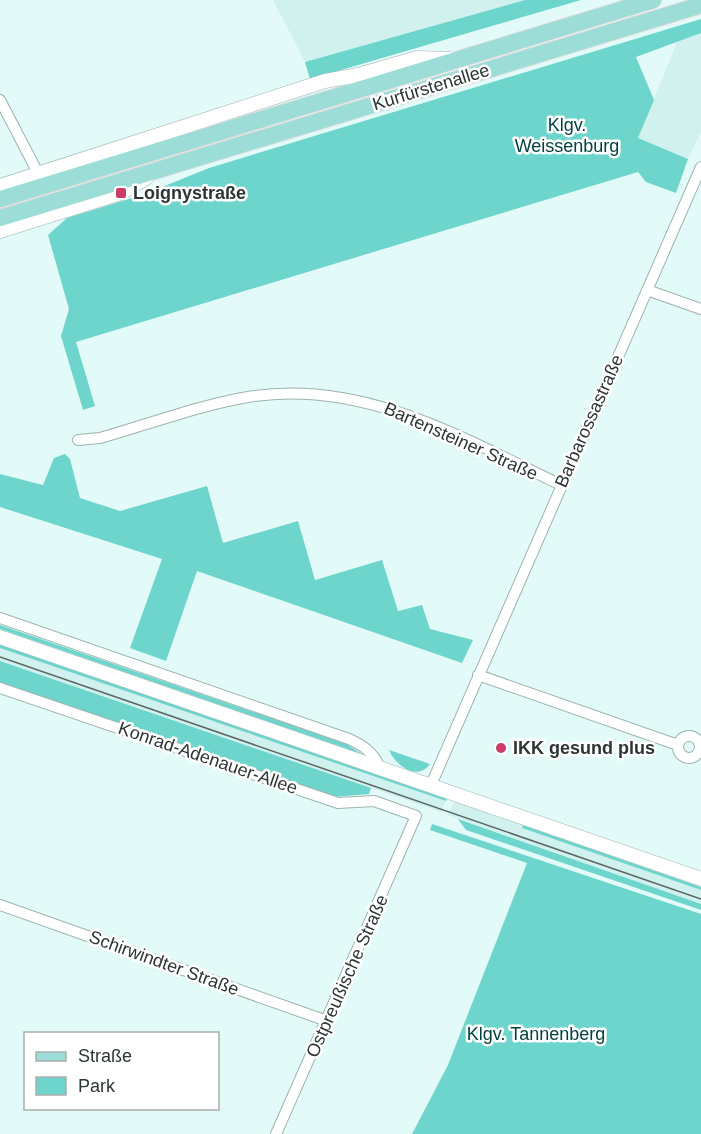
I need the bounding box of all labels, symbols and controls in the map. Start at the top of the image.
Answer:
street label: Kurfürstenallee [370,60,492,114]
park label: Klgv. Weissenburg [515,115,619,156]
place label: Loignystraße [133,183,246,203]
marker: Loignystraße [114,186,128,200]
street label: Barbarossastraße [551,352,627,490]
street label: Bartensteiner Straße [381,398,541,484]
street label: Konrad-Adenauer-Allee [116,718,300,798]
place label: IKK gesund plus [513,738,655,758]
marker: IKK gesund plus [494,741,508,755]
street label: Ostpreußische Straße [302,892,392,1060]
street label: Schirwindter Straße [86,927,242,999]
park label: Klgv. Tannenberg [467,1024,605,1044]
legend [24,1032,219,1110]
text: Straße [78,1046,132,1066]
text: Park [78,1076,116,1096]

